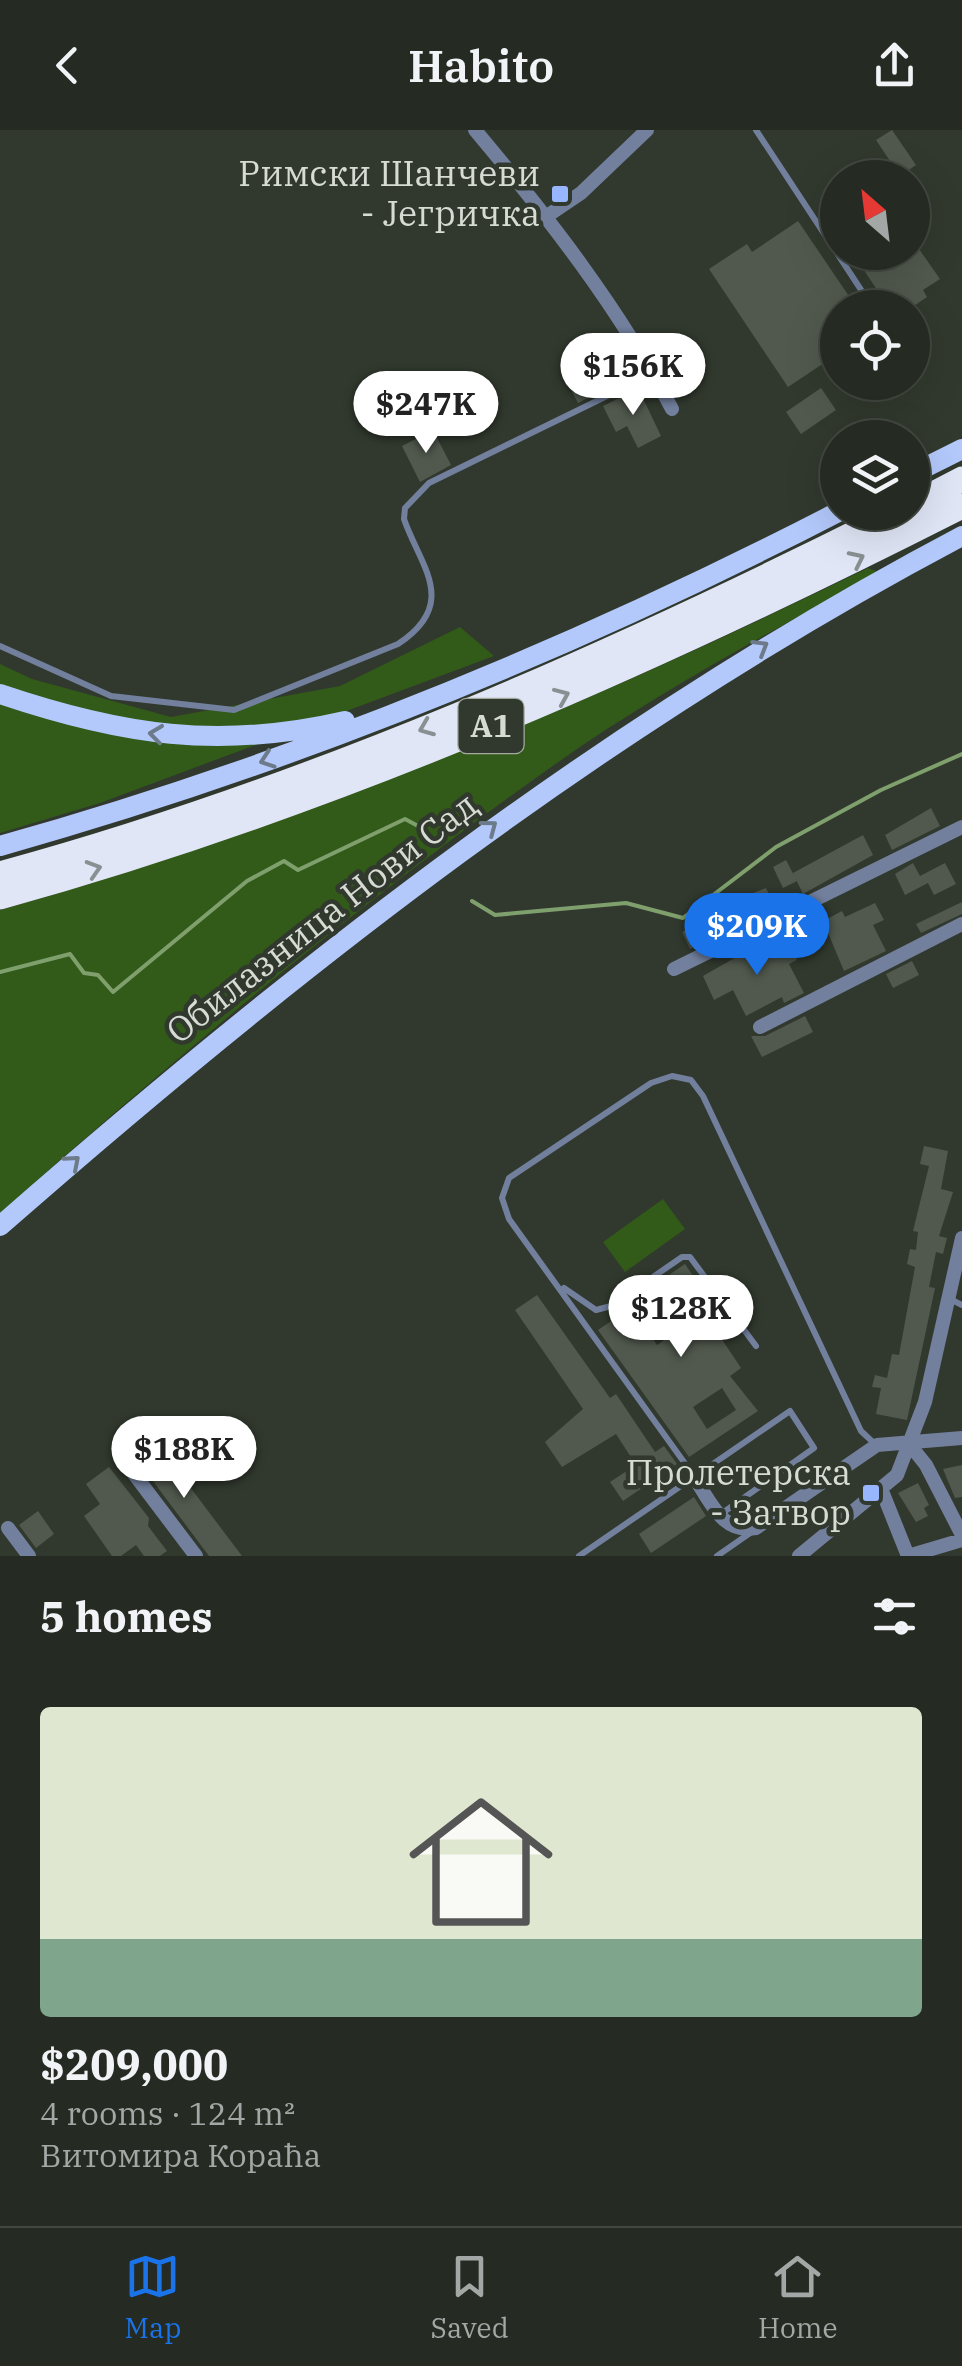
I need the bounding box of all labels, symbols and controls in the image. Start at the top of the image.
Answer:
text: Habito [408,36,554,94]
icon: back [40,38,95,93]
icon: share [867,38,922,93]
place label: Римски Шанчеви - Јегричка [238,150,540,236]
north arrow [820,160,930,270]
map controls [820,160,930,530]
marker: Римски Шанчеви - Јегричка [549,183,571,205]
button: locate [820,290,930,400]
pin: $156K [563,333,703,418]
text: $156K [582,344,684,386]
pin: $247K [356,371,496,456]
text: $247K [375,382,477,424]
button: layers [820,420,930,530]
one-way arrow [847,551,865,571]
one-way arrow [750,640,768,659]
one-way arrow [552,688,570,708]
road number: A1 [458,699,524,753]
one-way arrow [419,716,437,736]
one-way arrow [148,725,164,746]
one-way arrow [260,748,277,768]
street label: Обилазница Нови Сад [156,781,486,1053]
one-way arrow [479,822,497,839]
one-way arrow [84,861,101,881]
pin: $209K [687,893,827,978]
text: $209K [706,904,808,946]
one-way arrow [61,1155,80,1173]
pin: $128K [611,1275,751,1360]
text: $128K [630,1286,732,1328]
pin: $188K [114,1416,254,1501]
text: $188K [133,1427,235,1469]
place label: Пролетерска - Затвор [626,1449,851,1535]
marker: Пролетерска - Затвор [860,1482,882,1504]
text: 5 homes [40,1589,213,1644]
icon: filters [867,1589,922,1644]
icon: home [391,1772,571,1952]
text: $209,000 [40,2037,228,2092]
text: 4 rooms · 124 m² [40,2092,295,2134]
text: Витомира Кораћа [40,2134,321,2176]
tab: Map [125,2249,181,2346]
tab: Saved [430,2249,509,2346]
tab: Home [758,2249,837,2346]

